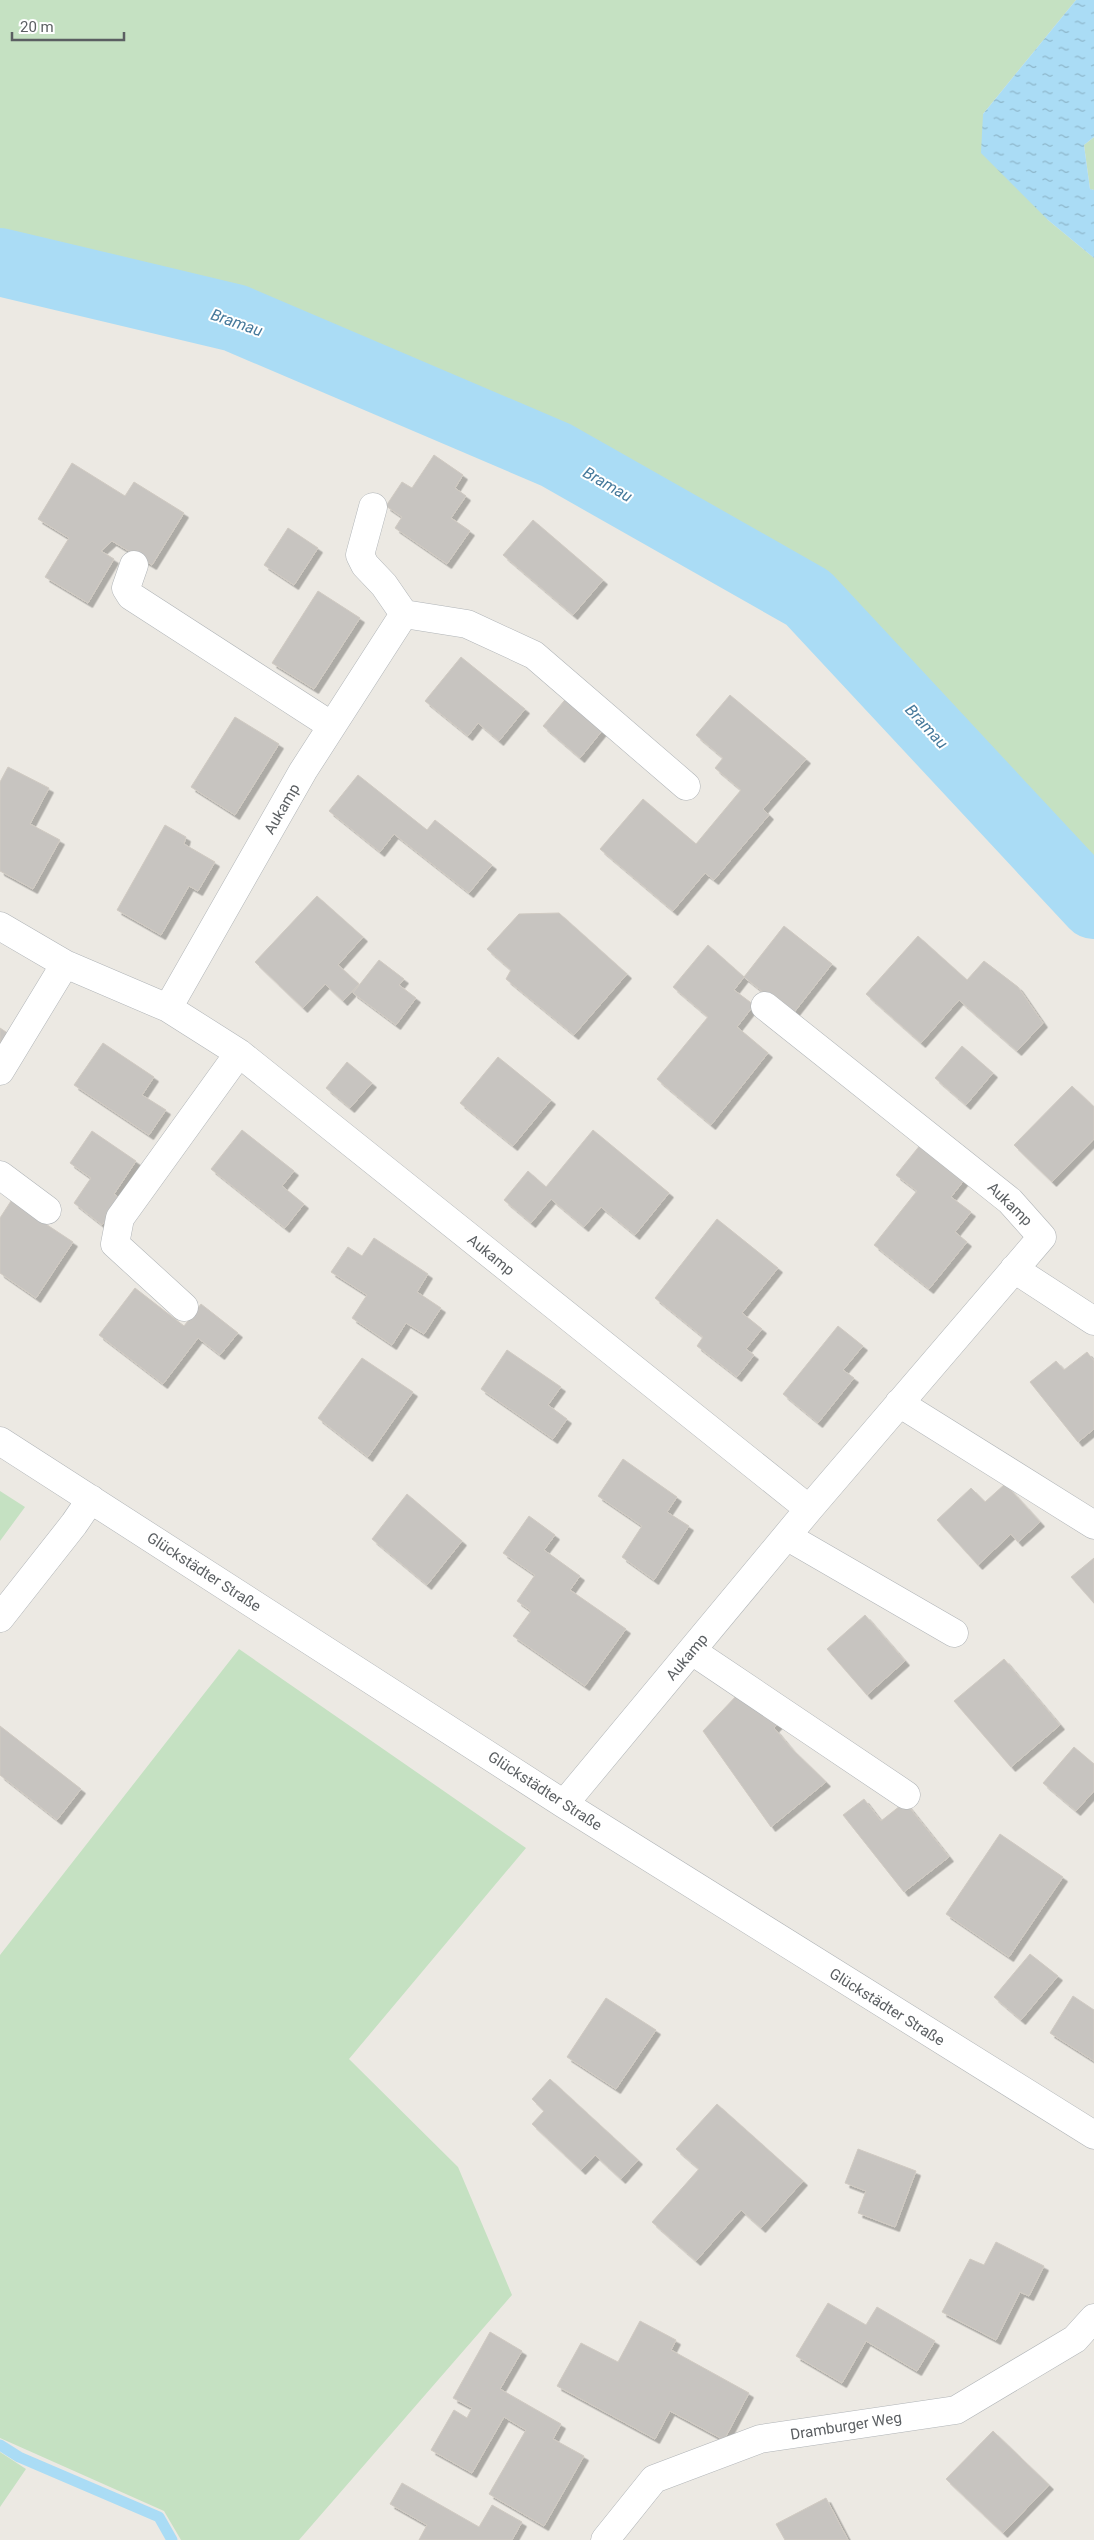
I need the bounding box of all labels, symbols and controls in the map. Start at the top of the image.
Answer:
scale bar [12,10,125,42]
text: 20 m [20,18,54,36]
water label: Bramau [208,305,266,340]
water label: Bramau [580,463,636,506]
water label: Bramau [901,700,952,753]
street label: Aukamp [260,781,304,837]
street label: Aukamp [984,1178,1036,1230]
street label: Aukamp [464,1231,518,1279]
street label: Glückstädter Straße [144,1528,264,1616]
street label: Aukamp [662,1630,712,1684]
street label: Glückstädter Straße [485,1747,605,1835]
street label: Glückstädter Straße [826,1964,948,2050]
street label: Dramburger Weg [789,2408,903,2444]

